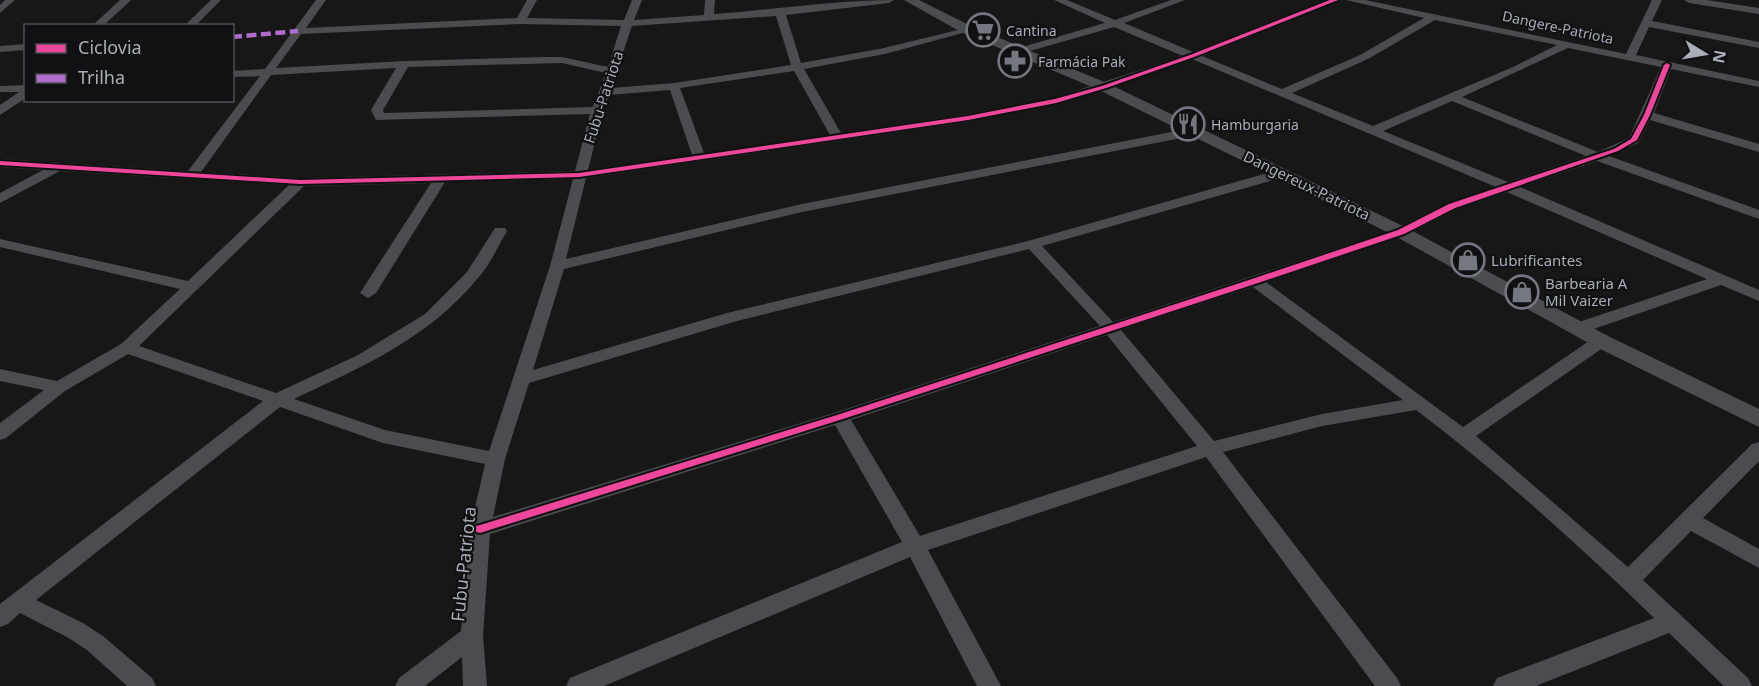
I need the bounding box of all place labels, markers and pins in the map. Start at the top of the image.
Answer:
supermarket icon: Cantina [965,12,1001,48]
place label: Cantina [1006,21,1057,40]
pharmacy icon: Farmácia Pak [997,43,1033,79]
place label: Farmácia Pak [1038,52,1126,71]
restaurant icon: Hamburgaria [1170,106,1206,142]
place label: Hamburgaria [1211,115,1299,134]
shop icon: Lubrificantes [1450,242,1486,278]
place label: Lubrificantes [1491,250,1582,270]
place label: Barbearia A Mil Vaizer [1545,273,1628,310]
shop icon: Barbearia A Mil Vaizer [1504,274,1540,310]

